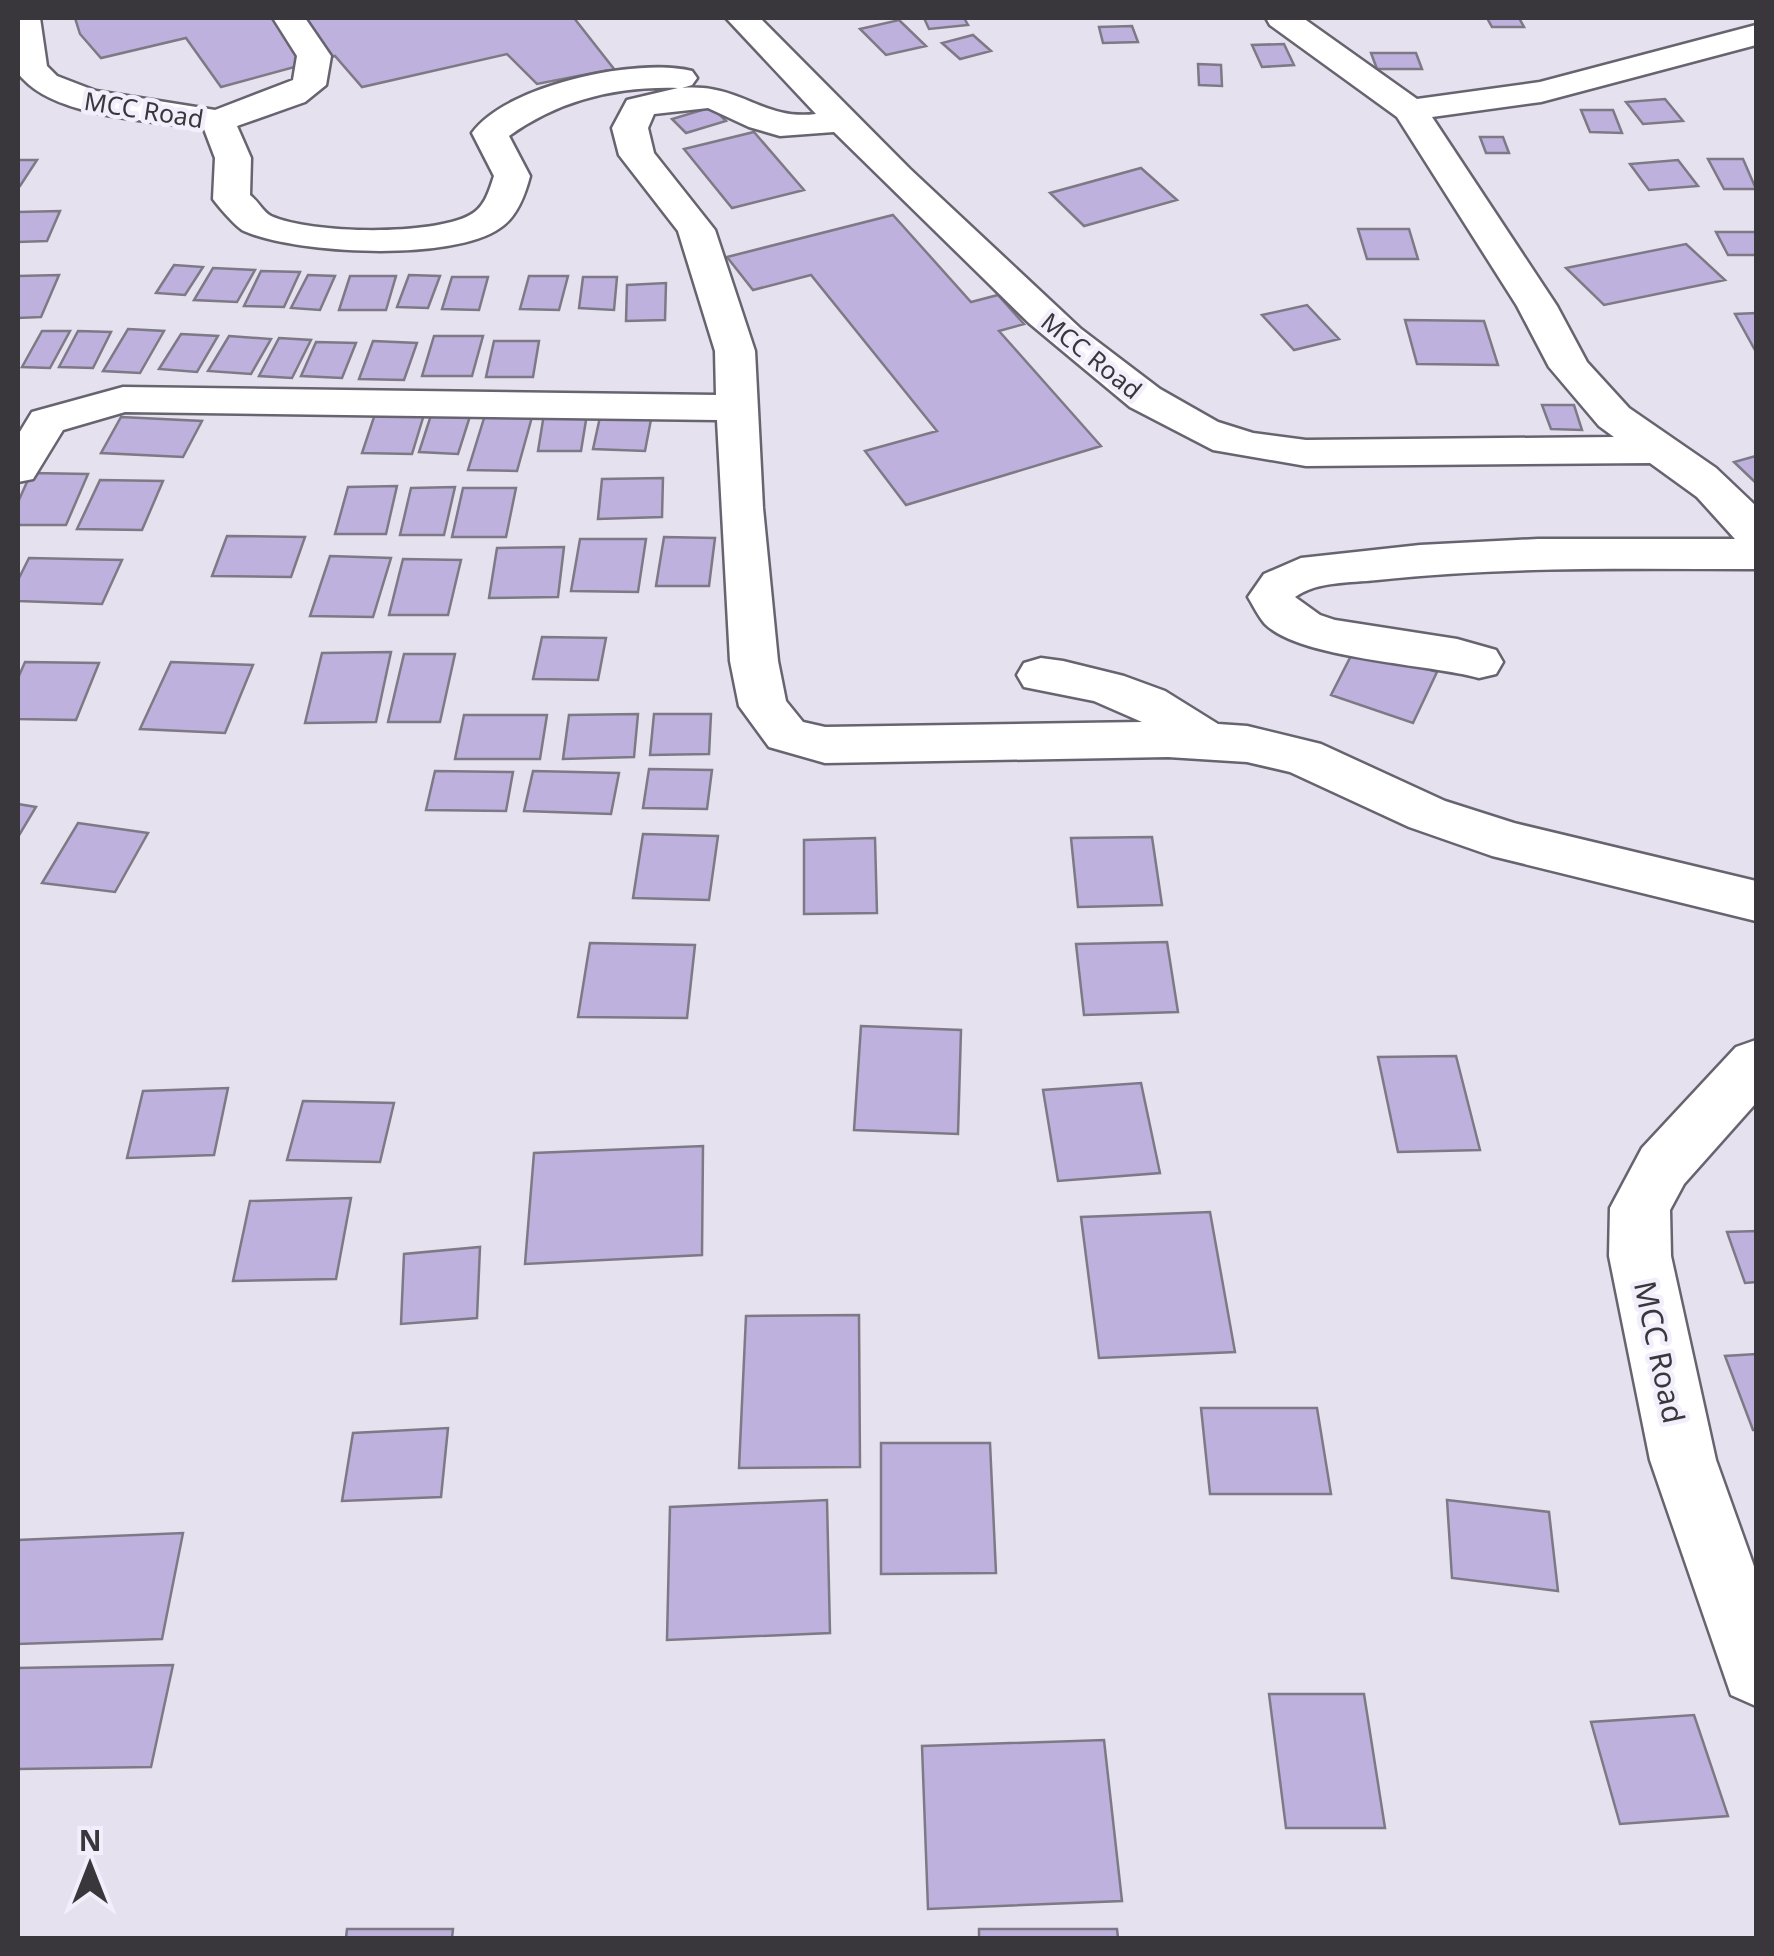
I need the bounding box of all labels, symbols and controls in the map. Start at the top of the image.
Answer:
street label: MCC Road [82,83,206,135]
street label: MCC Road [1035,304,1149,406]
street label: MCC Road [1625,1277,1695,1427]
north arrow [40,1816,140,1916]
text: N [79,1821,101,1859]

